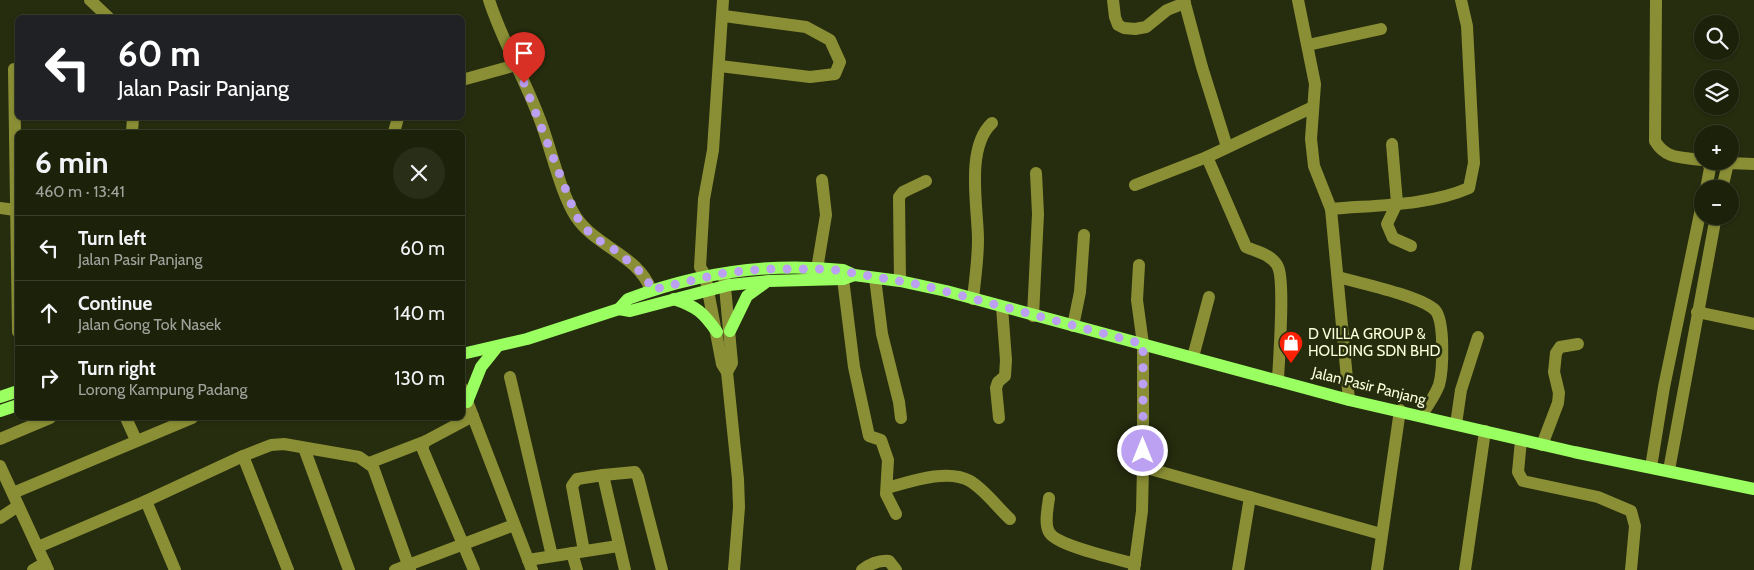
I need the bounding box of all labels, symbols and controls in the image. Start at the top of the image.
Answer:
map controls [1694,15,1739,225]
button: search [1694,15,1739,60]
text: 60 m [118,32,201,75]
pin [503,32,545,83]
icon: left [35,35,100,100]
icon: arrive [510,39,538,67]
button: layers [1694,70,1739,115]
text: Jalan Pasir Panjang [118,75,289,102]
button: + [1694,125,1739,170]
text: 6 min [35,144,108,181]
button: close [393,147,445,199]
button: − [1694,180,1739,225]
text: 460 m · 13:41 [35,182,125,201]
text: Turn left [78,227,146,250]
icon: left [35,234,63,262]
text: 60 m [400,237,445,260]
text: Jalan Pasir Panjang [78,250,202,269]
text: Continue [78,292,152,315]
icon: ahead [35,299,63,327]
text: 140 m [394,302,445,325]
text: Jalan Gong Tok Nasek [78,315,221,334]
place label: D VILLA GROUP & HOLDING SDN BHD [1308,325,1441,360]
shop icon: D VILLA GROUP & HOLDING SDN BHD [1278,330,1304,364]
text: Turn right [78,357,156,380]
street label: Jalan Pasir Panjang [1309,363,1428,409]
icon: right [35,364,63,392]
text: 130 m [394,367,445,390]
text: Lorong Kampung Padang [78,380,247,399]
position arrow [1116,424,1168,476]

